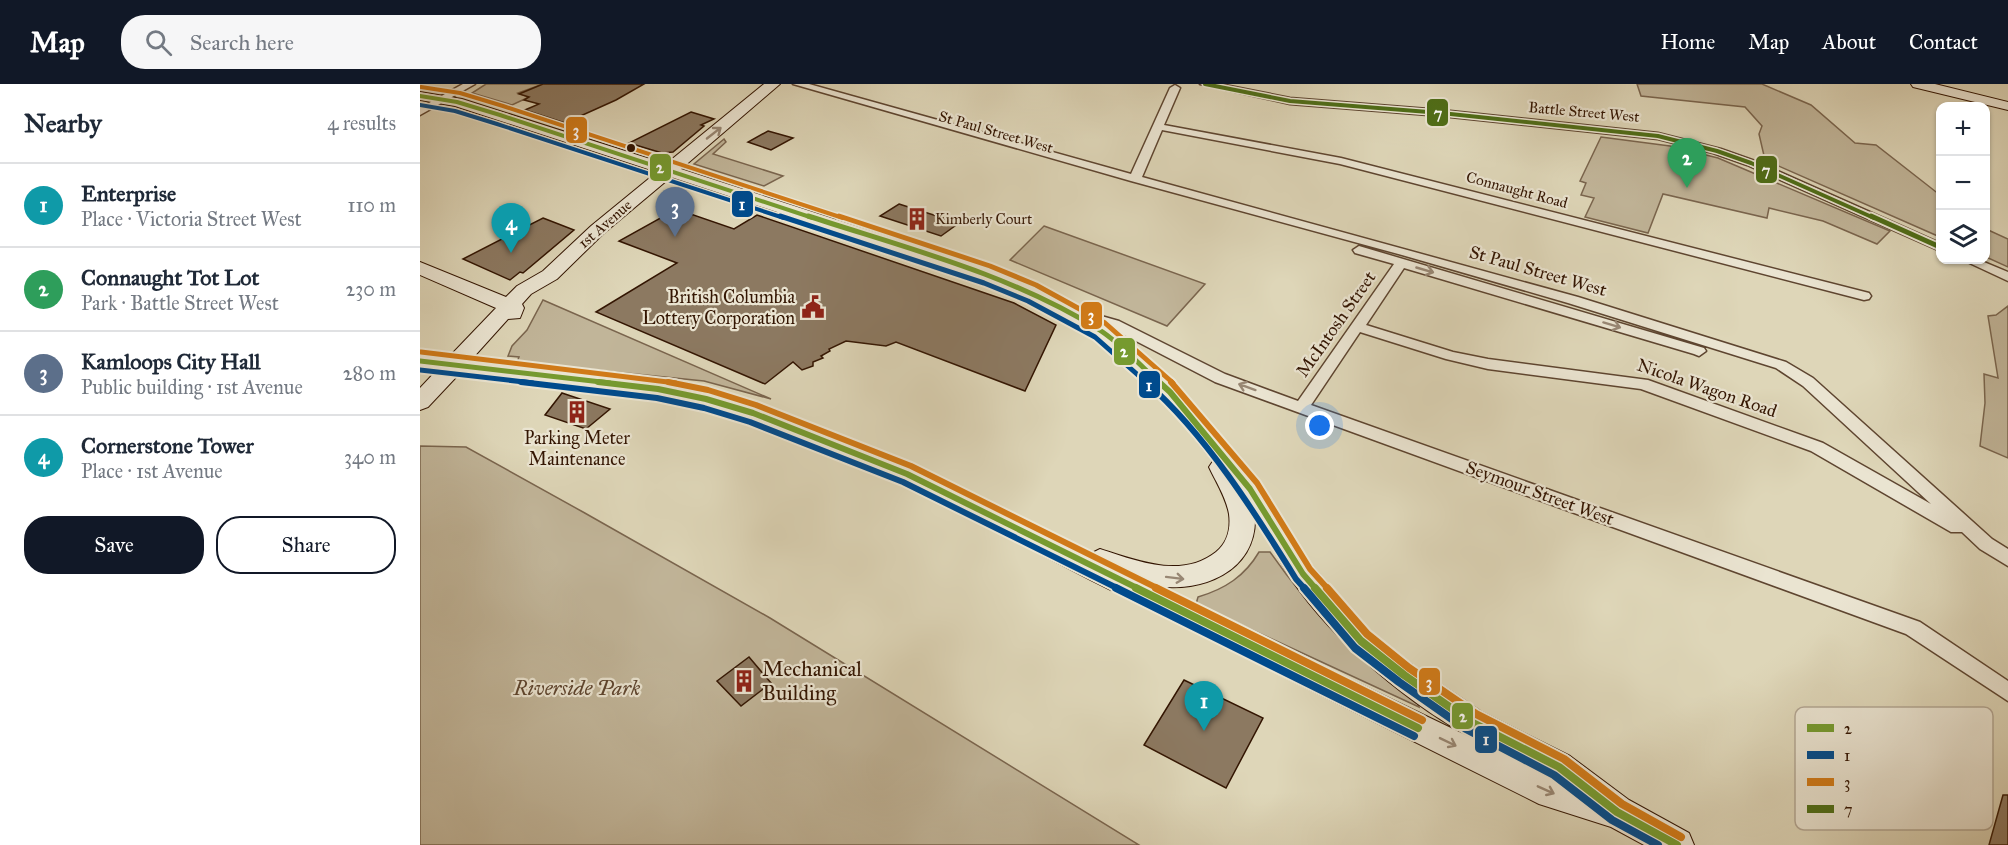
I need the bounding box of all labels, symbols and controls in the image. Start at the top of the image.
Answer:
search box [121,15,541,69]
text: Map [30,25,85,60]
icon: search [142,26,175,59]
text: Search here [190,29,294,56]
text: Home [1660,29,1715,55]
text: Map [1748,29,1789,55]
text: About [1822,29,1876,55]
text: Contact [1909,29,1978,55]
line badge: 7 [1426,98,1449,127]
street label: Battle Street West [1528,98,1641,126]
map controls [1936,102,1990,264]
button: + [1936,102,1990,156]
text: 7 [1434,104,1443,123]
text: Nearby [24,107,102,139]
street label: St Paul Street West [937,107,1056,157]
text: 4 results [327,111,396,135]
line badge: 3 [565,116,588,144]
text: 3 [573,121,579,141]
one-way arrow [706,126,722,139]
pin: 2 [1668,138,1706,188]
unlabelled marker [625,142,637,154]
line badge: 2 [649,153,672,182]
line badge: 7 [1755,155,1778,184]
button: − [1936,156,1990,210]
text: 2 [656,158,665,177]
text: 7 [1762,161,1771,180]
street label: Connaught Road [1464,168,1570,212]
text: Enterprise [81,180,176,207]
pin: 3 [656,188,694,237]
line badge: 1 [731,190,754,218]
text: 1 [40,193,47,217]
text: 110 m [348,193,396,217]
text: 1 [739,195,746,214]
street label: 1st Avenue [575,196,635,252]
pin: 4 [492,204,530,253]
building icon: Kimberly Court [904,206,930,232]
text: Place · Victoria Street West [81,207,302,231]
place label: Kimberly Court [935,210,1033,228]
button: layers [1936,210,1990,264]
street label: St Paul Street West [1467,241,1610,301]
text: Connaught Tot Lot [81,264,259,291]
one-way arrow [1415,265,1434,276]
street label: McIntosh Street [1291,266,1381,381]
text: 2 [39,277,48,301]
text: 230 m [345,277,396,301]
place label: British Columbia Lottery Corporation [642,286,795,329]
text: Park · Battle Street West [81,291,279,315]
public building icon: British Columbia Lottery Corporation [800,294,826,320]
line badge: 3 [1080,301,1103,330]
text: 3 [1088,306,1094,326]
one-way arrow [1602,320,1621,331]
line badge: 2 [1113,337,1136,366]
text: 2 [1120,342,1129,361]
text: Kamloops City Hall [81,348,261,375]
street label: Nicola Wagon Road [1634,354,1780,423]
text: 3 [40,361,48,385]
text: 280 m [343,361,396,385]
line badge: 1 [1138,370,1161,399]
text: Public building · 1st Avenue [81,375,303,399]
text: 1 [1146,376,1153,395]
one-way arrow [1238,381,1257,392]
building icon: Parking Meter Maintenance [564,399,590,425]
your location [1305,411,1334,440]
place label: Parking Meter Maintenance [524,427,630,470]
text: Cornerstone Tower [81,432,254,459]
text: 4 [38,445,49,469]
text: 340 m [344,445,396,469]
street label: Seymour Street West [1463,456,1618,530]
text: Place · 1st Avenue [81,459,223,483]
button: Save [24,516,204,574]
button: Share [216,516,396,574]
one-way arrow [1164,572,1184,583]
place label: Mechanical Building [762,656,862,706]
line badge: 3 [1418,667,1441,696]
building icon: Mechanical Building [731,668,757,694]
text: 3 [1426,673,1432,693]
park label: Riverside Park [513,675,641,701]
pin: 1 [1184,682,1224,731]
line badge: 2 [1451,702,1474,730]
text: 2 [1459,707,1468,726]
legend [1795,707,1993,830]
text: 2 [1844,719,1852,738]
line badge: 1 [1474,725,1498,754]
text: 1 [1483,730,1490,749]
one-way arrow [1438,737,1456,748]
text: 1 [1844,746,1850,765]
text: 3 [1844,773,1850,792]
one-way arrow [1536,785,1555,796]
text: 7 [1844,800,1853,819]

